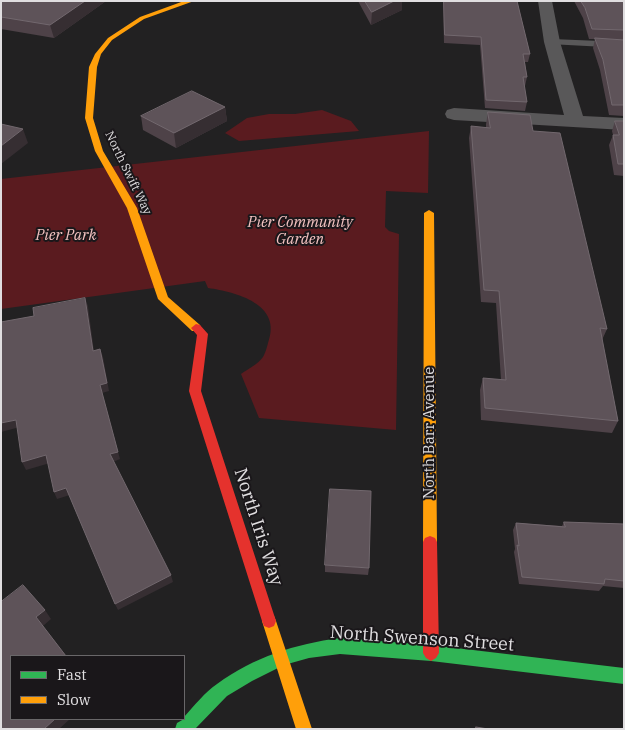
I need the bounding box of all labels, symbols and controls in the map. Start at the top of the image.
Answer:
street label: North Swift Way [102,129,154,217]
park label: Pier Community Garden [248,214,352,249]
park label: Pier Park [35,227,97,245]
street label: North Barr Avenue [421,367,439,499]
street label: North Iris Way [229,465,287,589]
street label: North Swenson Street [329,622,515,656]
legend [10,655,185,720]
text: Fast [57,665,87,684]
text: Slow [57,690,90,709]

